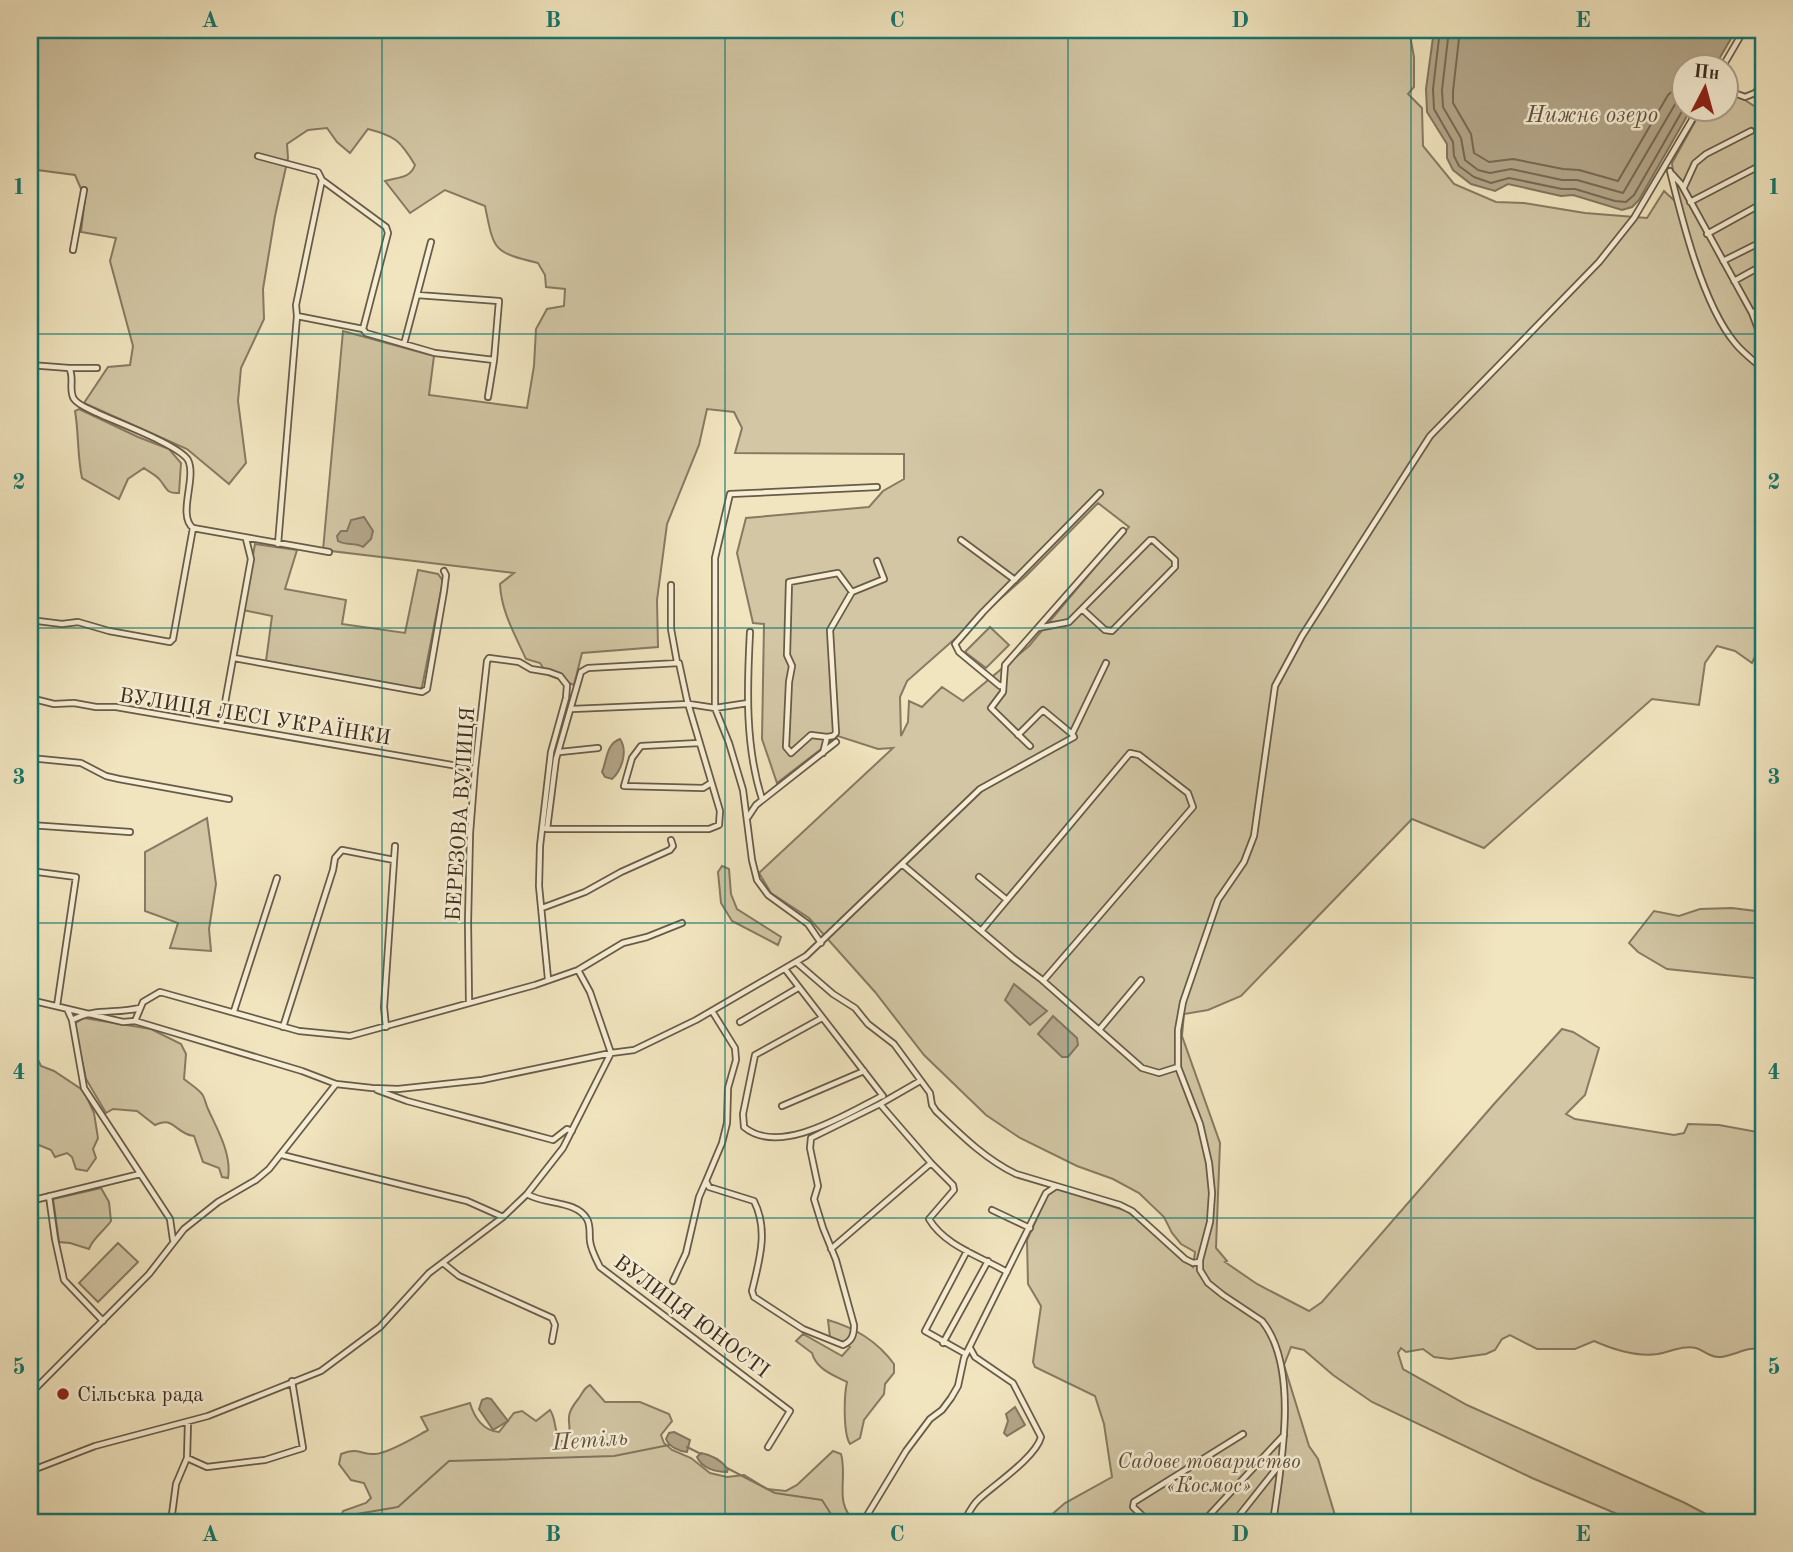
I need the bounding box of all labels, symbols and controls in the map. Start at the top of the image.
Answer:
text: A [201,9,219,32]
text: B [545,9,561,32]
text: C [889,9,905,32]
text: D [1231,9,1249,32]
text: E [1575,9,1591,32]
north arrow [1671,52,1741,122]
text: Пн [1693,63,1721,84]
water label: Нижнє озеро [1525,104,1658,128]
text: 1 [12,176,26,199]
text: 1 [1767,176,1781,199]
text: 2 [12,471,26,494]
text: 2 [1767,471,1781,494]
street label: ВУЛИЦЯ ЛЕСІ УКРАЇНКИ [117,682,393,749]
street label: БЕРЕЗОВА ВУЛИЦЯ [444,706,479,922]
text: 3 [12,766,26,789]
text: 3 [1767,766,1781,789]
text: 4 [12,1061,26,1084]
text: 4 [1767,1061,1781,1084]
street label: ВУЛИЦЯ ЮНОСТІ [609,1252,773,1382]
text: 5 [12,1356,26,1379]
text: 5 [1767,1356,1781,1379]
place label: Cільська рада [77,1385,204,1406]
marker: Cільська рада [55,1386,71,1402]
water label: Петіль [550,1426,629,1455]
park label: Садове товариство «Космос» [1117,1452,1301,1497]
text: A [201,1523,219,1546]
text: B [545,1523,561,1546]
text: C [889,1523,905,1546]
text: D [1231,1523,1249,1546]
text: E [1575,1523,1591,1546]

